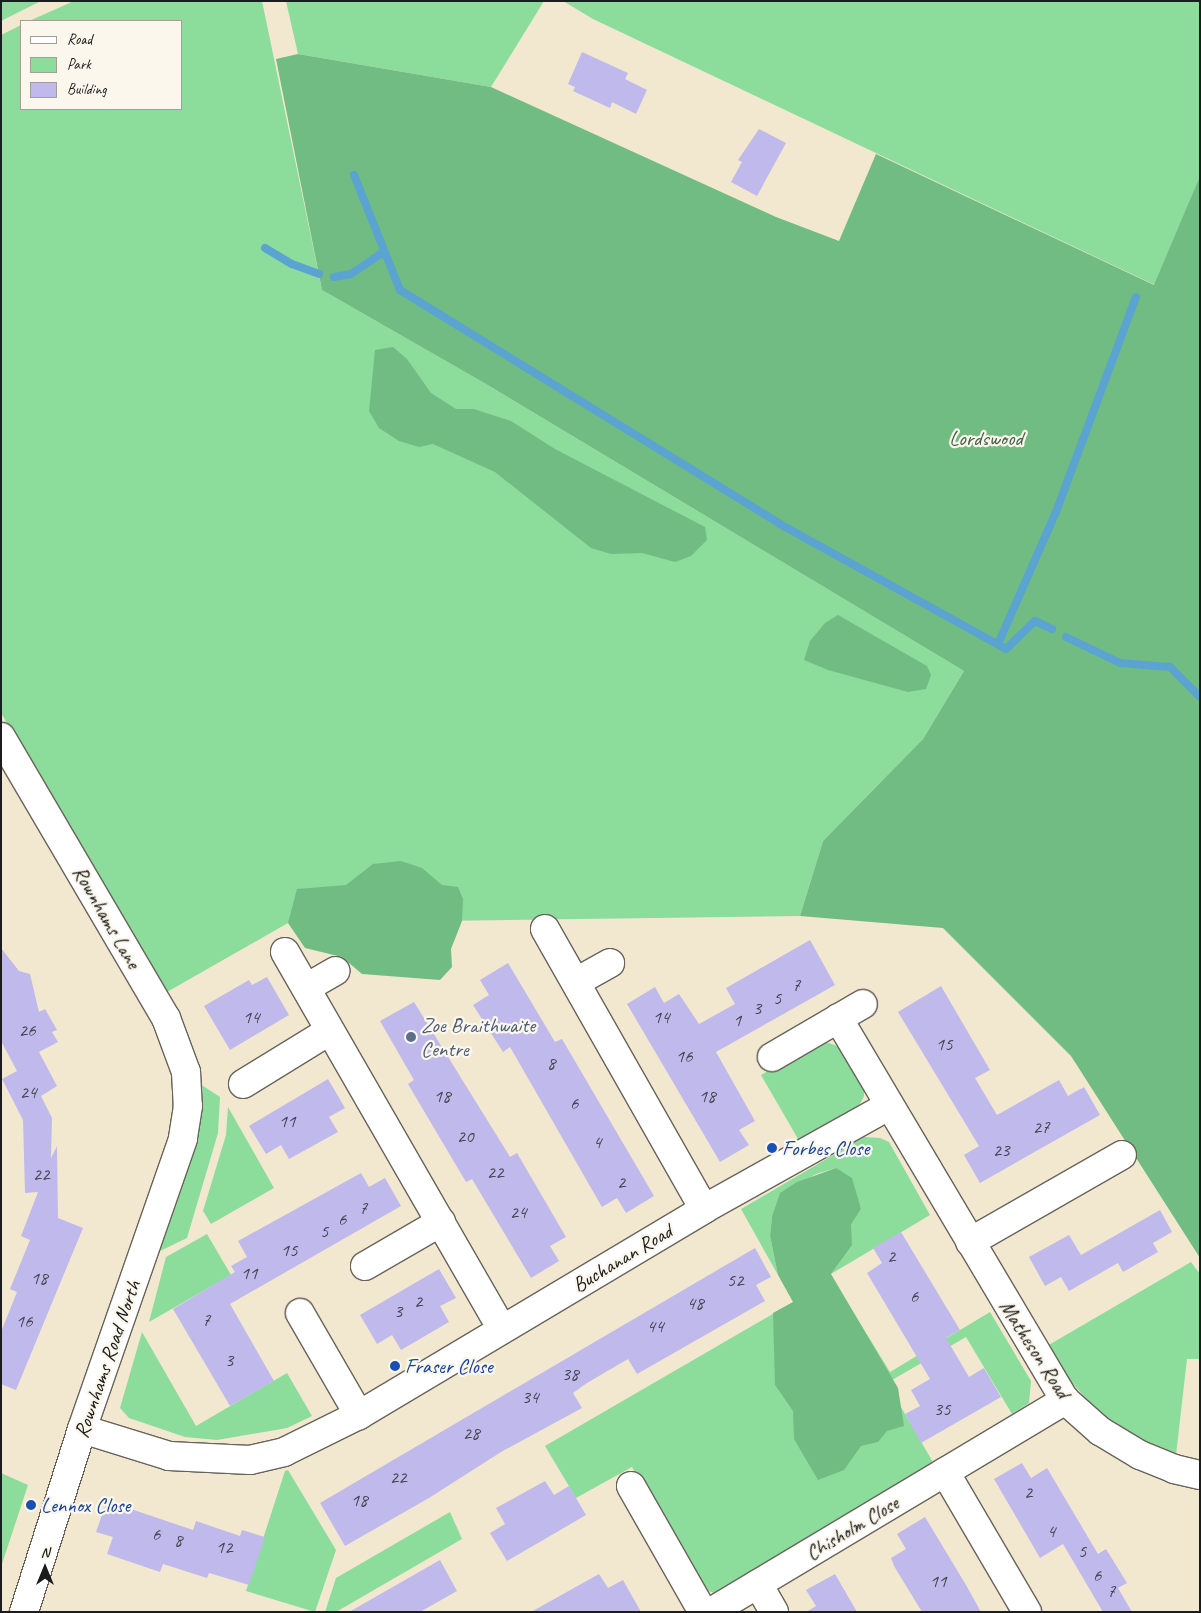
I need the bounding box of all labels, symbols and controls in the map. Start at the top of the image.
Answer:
legend [20,20,182,110]
text: Road [67,30,92,49]
text: Park [67,55,91,74]
text: Building [67,80,106,99]
park label: Lordswood [949,425,1023,451]
street label: Rownhams Lane [67,861,147,973]
house number: 7 [792,975,800,997]
house number: 5 [773,988,781,1010]
house number: 3 [753,998,761,1020]
house number: 14 [242,1007,260,1029]
house number: 14 [652,1007,670,1029]
house number: 1 [733,1010,741,1032]
place label: Zoe Braithwaite Centre [421,1012,536,1062]
house number: 26 [18,1020,36,1042]
marker: Zoe Braithwaite Centre [405,1031,417,1043]
house number: 15 [935,1034,953,1056]
house number: 16 [675,1046,693,1068]
house number: 8 [547,1053,555,1075]
house number: 24 [19,1082,37,1104]
house number: 18 [433,1086,451,1108]
house number: 18 [698,1086,716,1108]
house number: 6 [570,1093,578,1115]
house number: 11 [278,1111,296,1133]
house number: 27 [1032,1117,1050,1139]
house number: 20 [456,1126,474,1148]
house number: 4 [593,1132,601,1154]
place label: Forbes Close [782,1135,869,1161]
house number: 23 [992,1140,1010,1162]
marker: Forbes Close [766,1142,778,1154]
house number: 22 [486,1162,504,1184]
house number: 22 [32,1164,50,1186]
house number: 2 [617,1172,625,1194]
house number: 7 [359,1198,367,1220]
house number: 24 [509,1202,527,1224]
house number: 6 [338,1209,346,1231]
street label: Buchanan Road [568,1218,676,1298]
house number: 5 [320,1221,328,1243]
house number: 15 [280,1240,298,1262]
house number: 2 [887,1246,895,1268]
house number: 11 [240,1263,258,1285]
house number: 18 [30,1268,48,1290]
house number: 52 [726,1270,744,1292]
street label: Rownhams Road North [68,1277,146,1441]
house number: 6 [910,1286,918,1308]
house number: 2 [414,1291,422,1313]
house number: 48 [686,1293,704,1315]
street label: Matheson Road [994,1295,1076,1403]
house number: 3 [394,1301,402,1323]
house number: 7 [202,1310,210,1332]
house number: 16 [15,1311,33,1333]
house number: 44 [646,1316,664,1338]
house number: 3 [225,1350,233,1372]
place label: Fraser Close [405,1353,493,1379]
marker: Fraser Close [389,1360,401,1372]
house number: 38 [561,1364,579,1386]
house number: 34 [521,1387,539,1409]
house number: 35 [933,1399,951,1421]
house number: 28 [462,1423,480,1445]
house number: 22 [389,1467,407,1489]
house number: 2 [1024,1482,1032,1504]
house number: 18 [350,1490,368,1512]
street label: Chisholm Close [801,1490,903,1566]
place label: Lennox Close [41,1492,130,1518]
marker: Lennox Close [25,1499,37,1511]
house number: 4 [1047,1521,1055,1543]
house number: 6 [152,1524,160,1546]
house number: 8 [174,1530,182,1552]
house number: 12 [215,1537,233,1559]
house number: 5 [1078,1541,1086,1563]
north arrow [20,1543,70,1593]
text: N [41,1544,49,1561]
house number: 6 [1093,1565,1101,1587]
house number: 11 [929,1571,947,1593]
house number: 7 [1107,1581,1115,1603]

